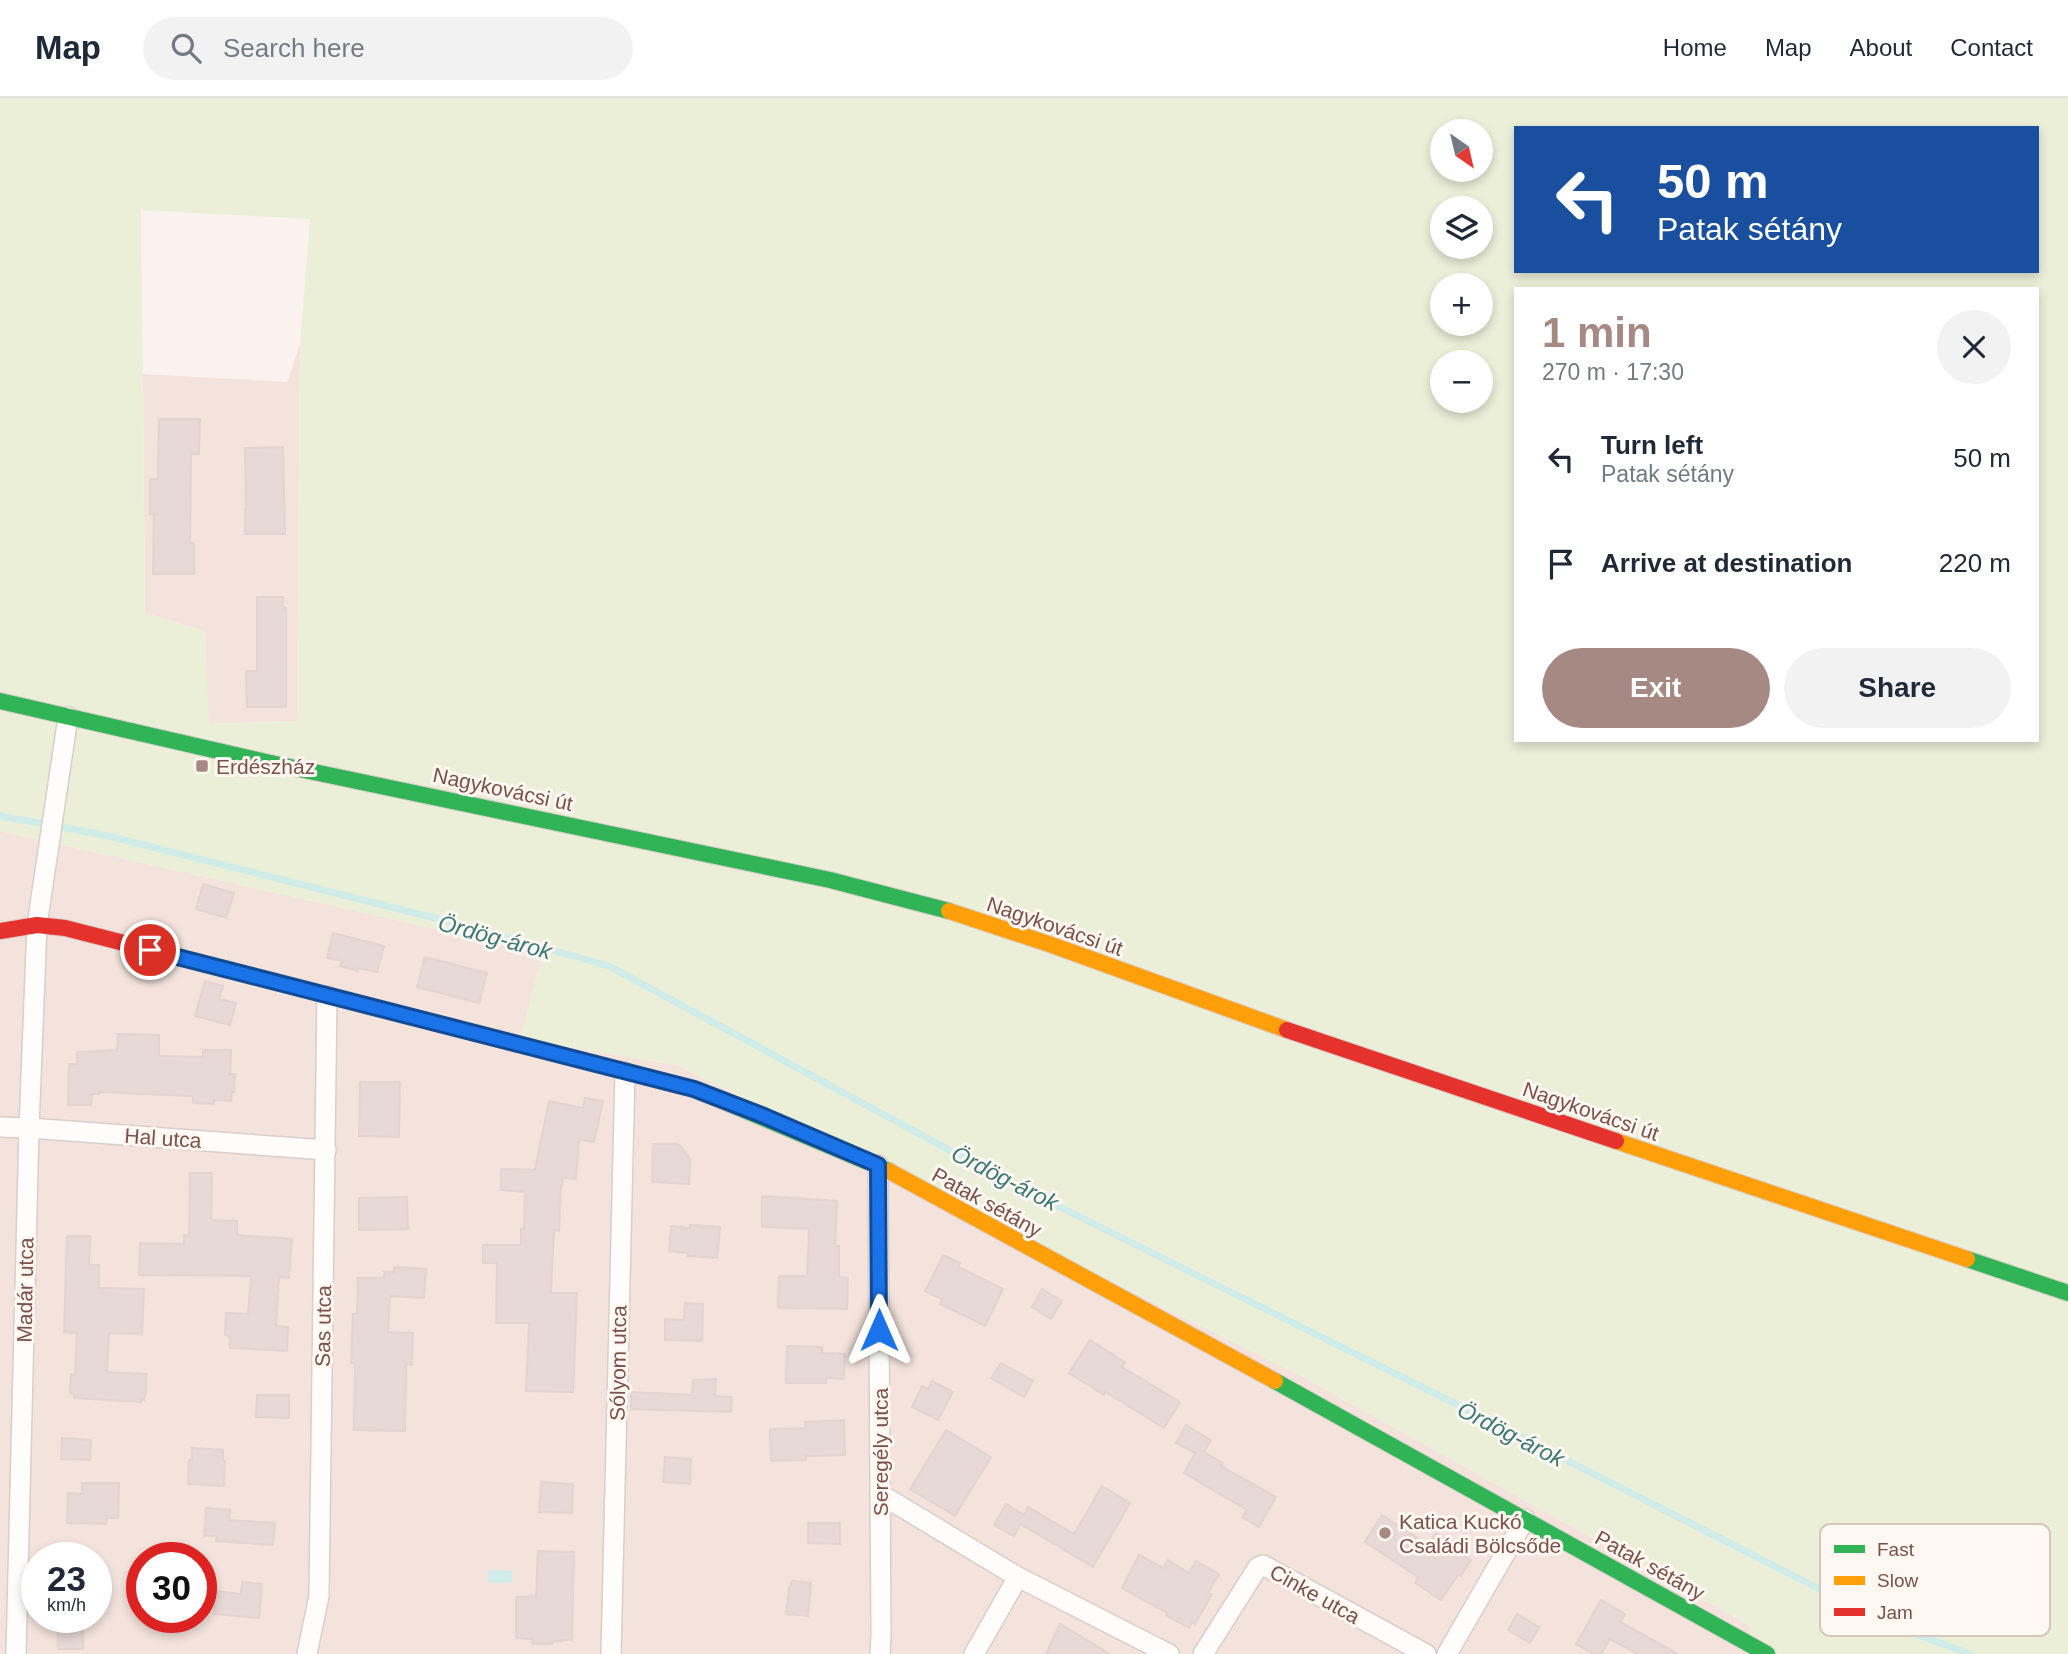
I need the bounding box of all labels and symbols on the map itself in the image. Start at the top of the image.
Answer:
north arrow [1430,119,1493,182]
place label: Erdészház [216,755,315,778]
marker: Erdészház [194,758,210,774]
street label: Nagykovácsi út [431,763,575,815]
street label: Nagykovácsi út [984,892,1126,960]
water label: Ördög-árok [435,909,556,965]
pin [120,920,180,980]
street label: Nagykovácsi út [1520,1077,1662,1145]
street label: Hal utca [124,1124,203,1152]
water label: Ördög-árok [947,1140,1064,1217]
street label: Patak sétány [928,1163,1046,1242]
street label: Madár utca [13,1237,37,1343]
street label: Sas utca [311,1285,335,1367]
position arrow [842,1293,916,1367]
street label: Sólyom utca [605,1305,631,1421]
street label: Seregély utca [869,1387,892,1516]
water label: Ördög-árok [1453,1396,1570,1473]
place label: Katica Kuckó Családi Bölcsőde [1399,1510,1561,1557]
legend [1820,1524,2050,1636]
marker: Katica Kuckó Családi Bölcsőde [1377,1525,1393,1541]
street label: Patak sétány [1591,1526,1709,1605]
text: Fast [1877,1539,1915,1560]
speed limit sign: 30 [126,1542,217,1633]
street label: Cinke utca [1266,1560,1364,1628]
text: Slow [1877,1570,1918,1591]
text: Jam [1877,1602,1913,1623]

